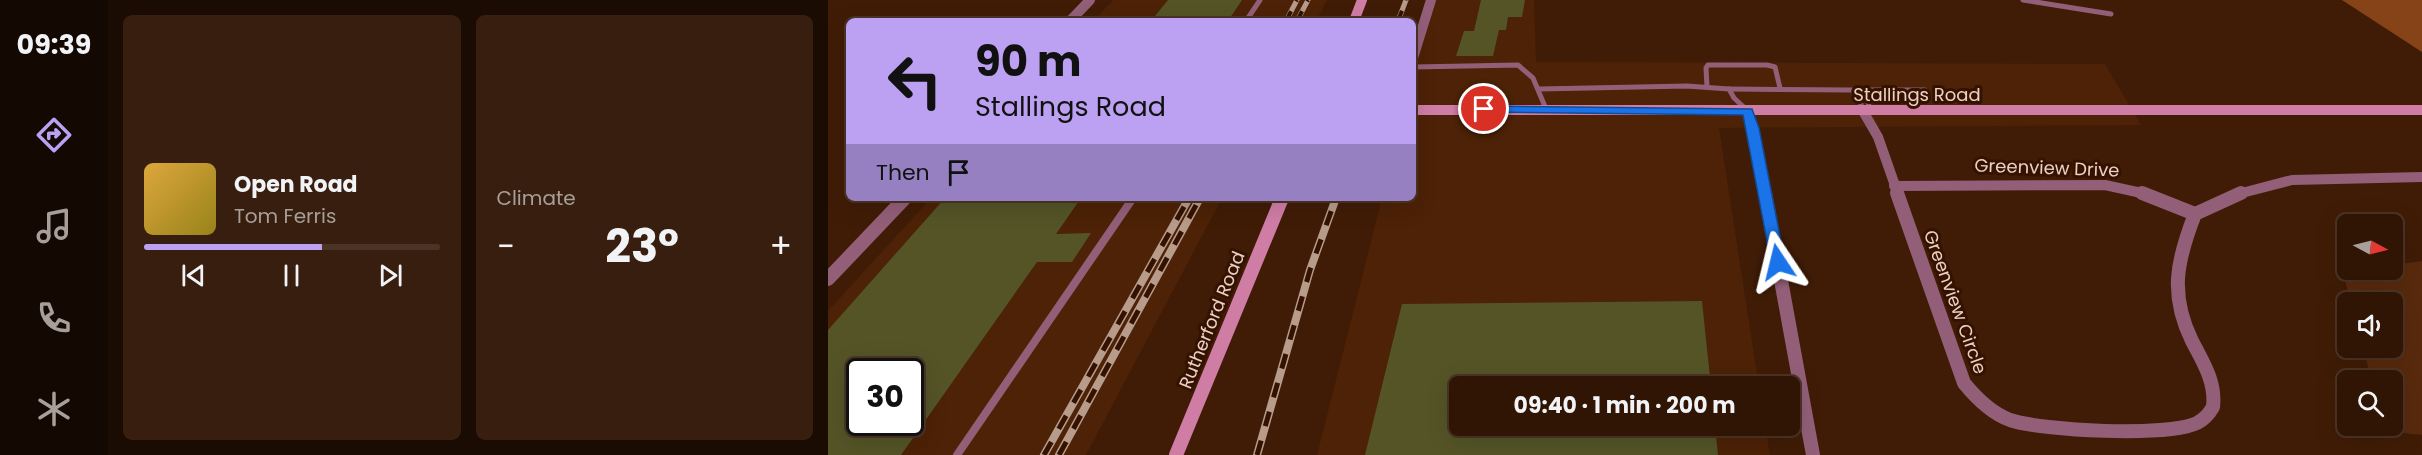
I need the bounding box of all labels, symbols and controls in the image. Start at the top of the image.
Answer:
text: 09:39 [17,26,91,63]
text: 90 m [975,32,1082,91]
icon: left [876,42,954,120]
street label: Stallings Road [1853,82,1981,107]
pin [1458,83,1509,134]
text: Stallings Road [975,88,1166,125]
icon: arrive [1467,92,1500,125]
icon: directions [33,114,75,156]
street label: Greenview Drive [1974,152,2120,183]
icon: arrive [942,156,975,189]
text: Then [876,157,930,188]
text: Open Road [234,169,358,200]
text: Climate [497,184,576,212]
text: Tom Ferris [234,202,336,230]
icon: music [33,205,75,247]
north arrow [2337,214,2403,280]
map controls [2337,214,2403,436]
text: 23° [605,215,679,278]
text: − [497,223,515,270]
text: + [769,223,792,270]
street label: Greenview Circle [1918,226,1993,377]
position arrow [1746,230,1810,294]
street label: Rutherford Road [1173,247,1251,392]
icon: previous [177,259,210,292]
icon: pause [275,259,308,292]
icon: next [374,259,407,292]
button: sound [2337,292,2403,358]
icon: phone [33,297,75,339]
speed limit sign: 30 [846,358,924,436]
button: search [2337,370,2403,436]
icon: climate [33,388,75,430]
text: 09:40 · 1 min · 200 m [1514,390,1735,421]

